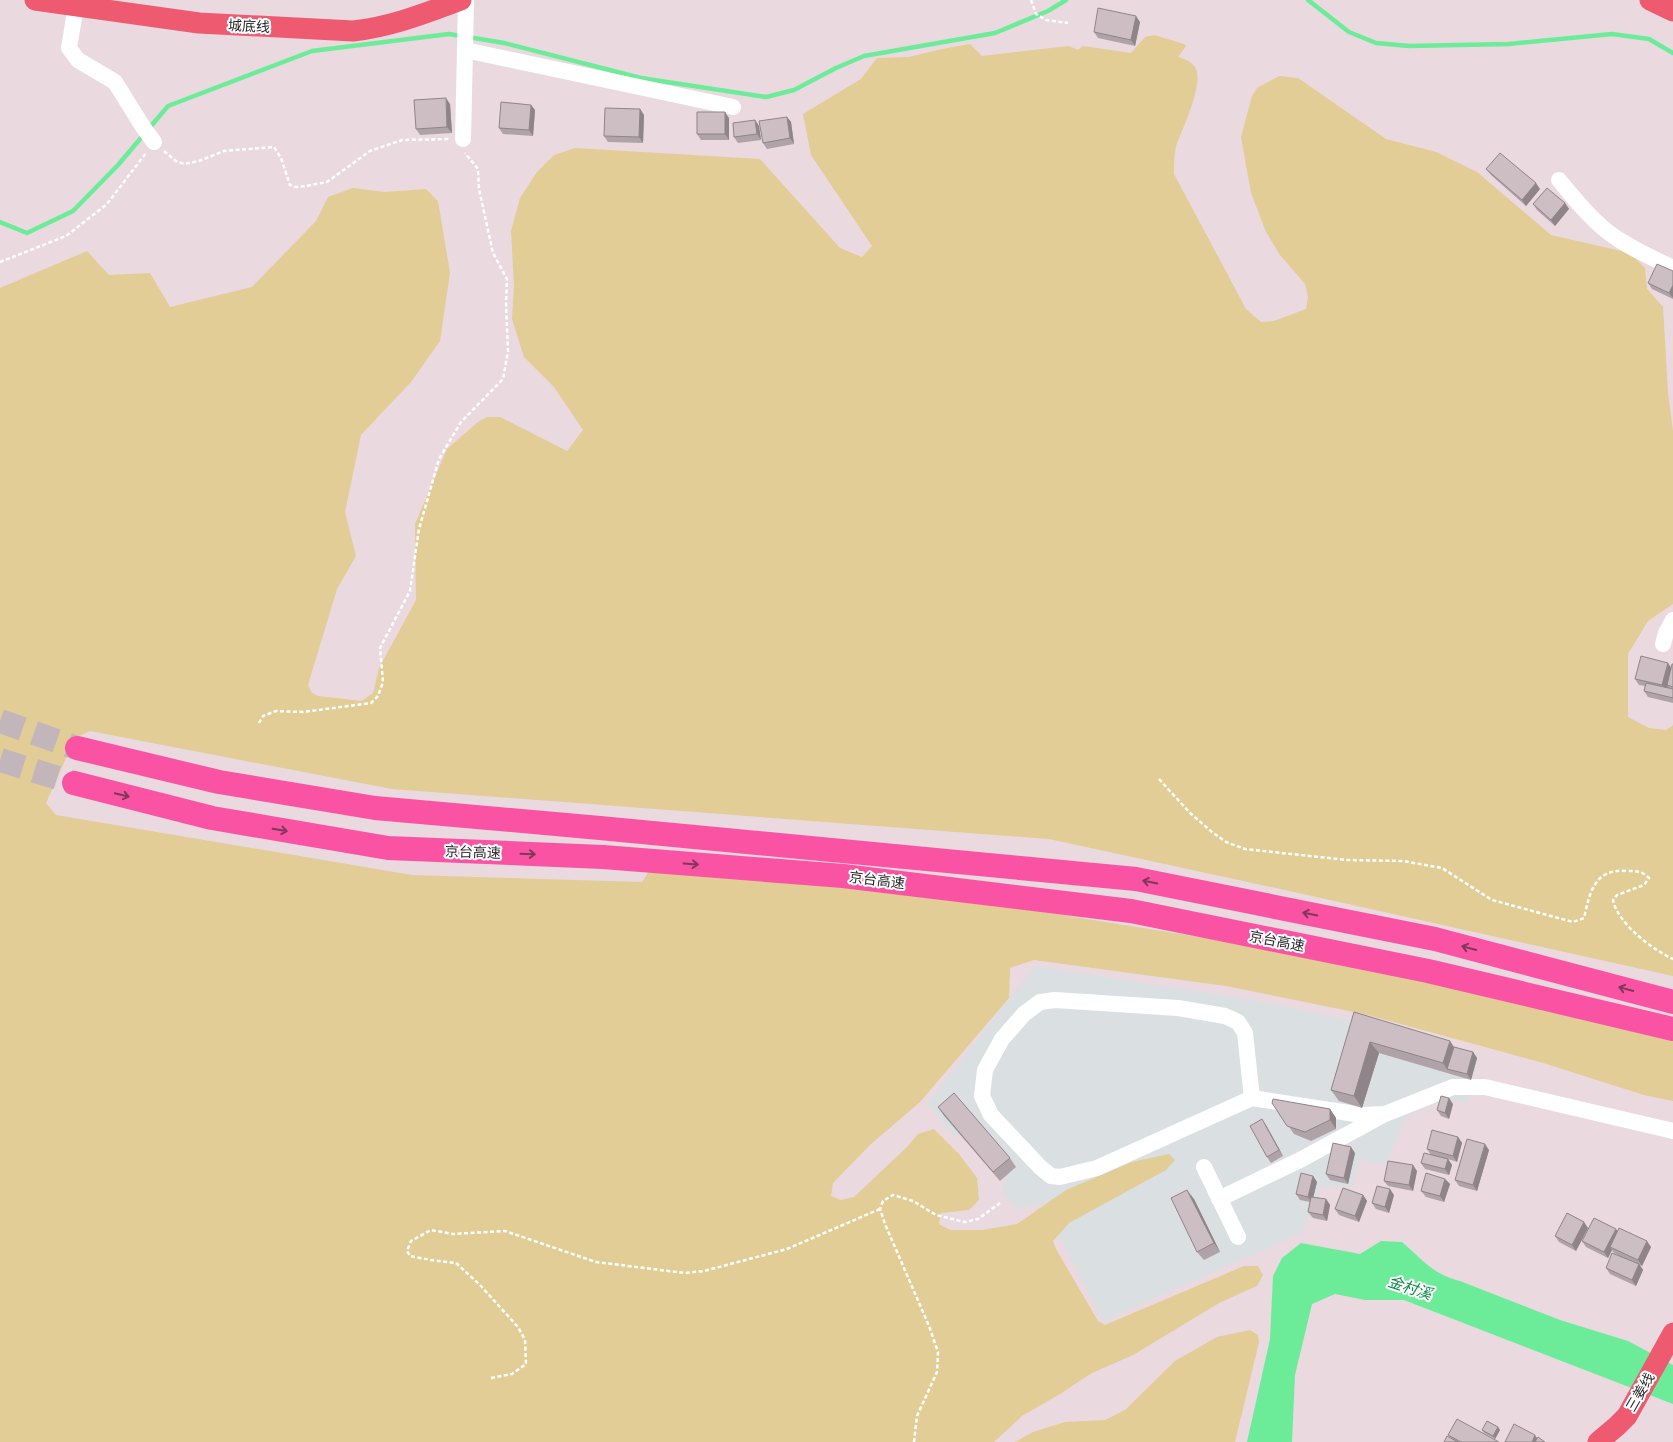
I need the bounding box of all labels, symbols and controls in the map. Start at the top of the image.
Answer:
street label: 城底线 [228,16,270,36]
one-way arrow [113,791,129,800]
one-way arrow [272,825,288,835]
street label: 京台高速 [445,842,501,862]
one-way arrow [520,850,536,859]
one-way arrow [682,859,698,869]
street label: 京台高速 [848,868,906,892]
one-way arrow [1143,877,1159,886]
one-way arrow [1302,909,1318,918]
street label: 京台高速 [1248,927,1306,955]
one-way arrow [1461,943,1477,952]
one-way arrow [1618,984,1634,993]
water label: 金村溪 [1386,1272,1436,1305]
street label: 三姜线 [1622,1369,1658,1415]

